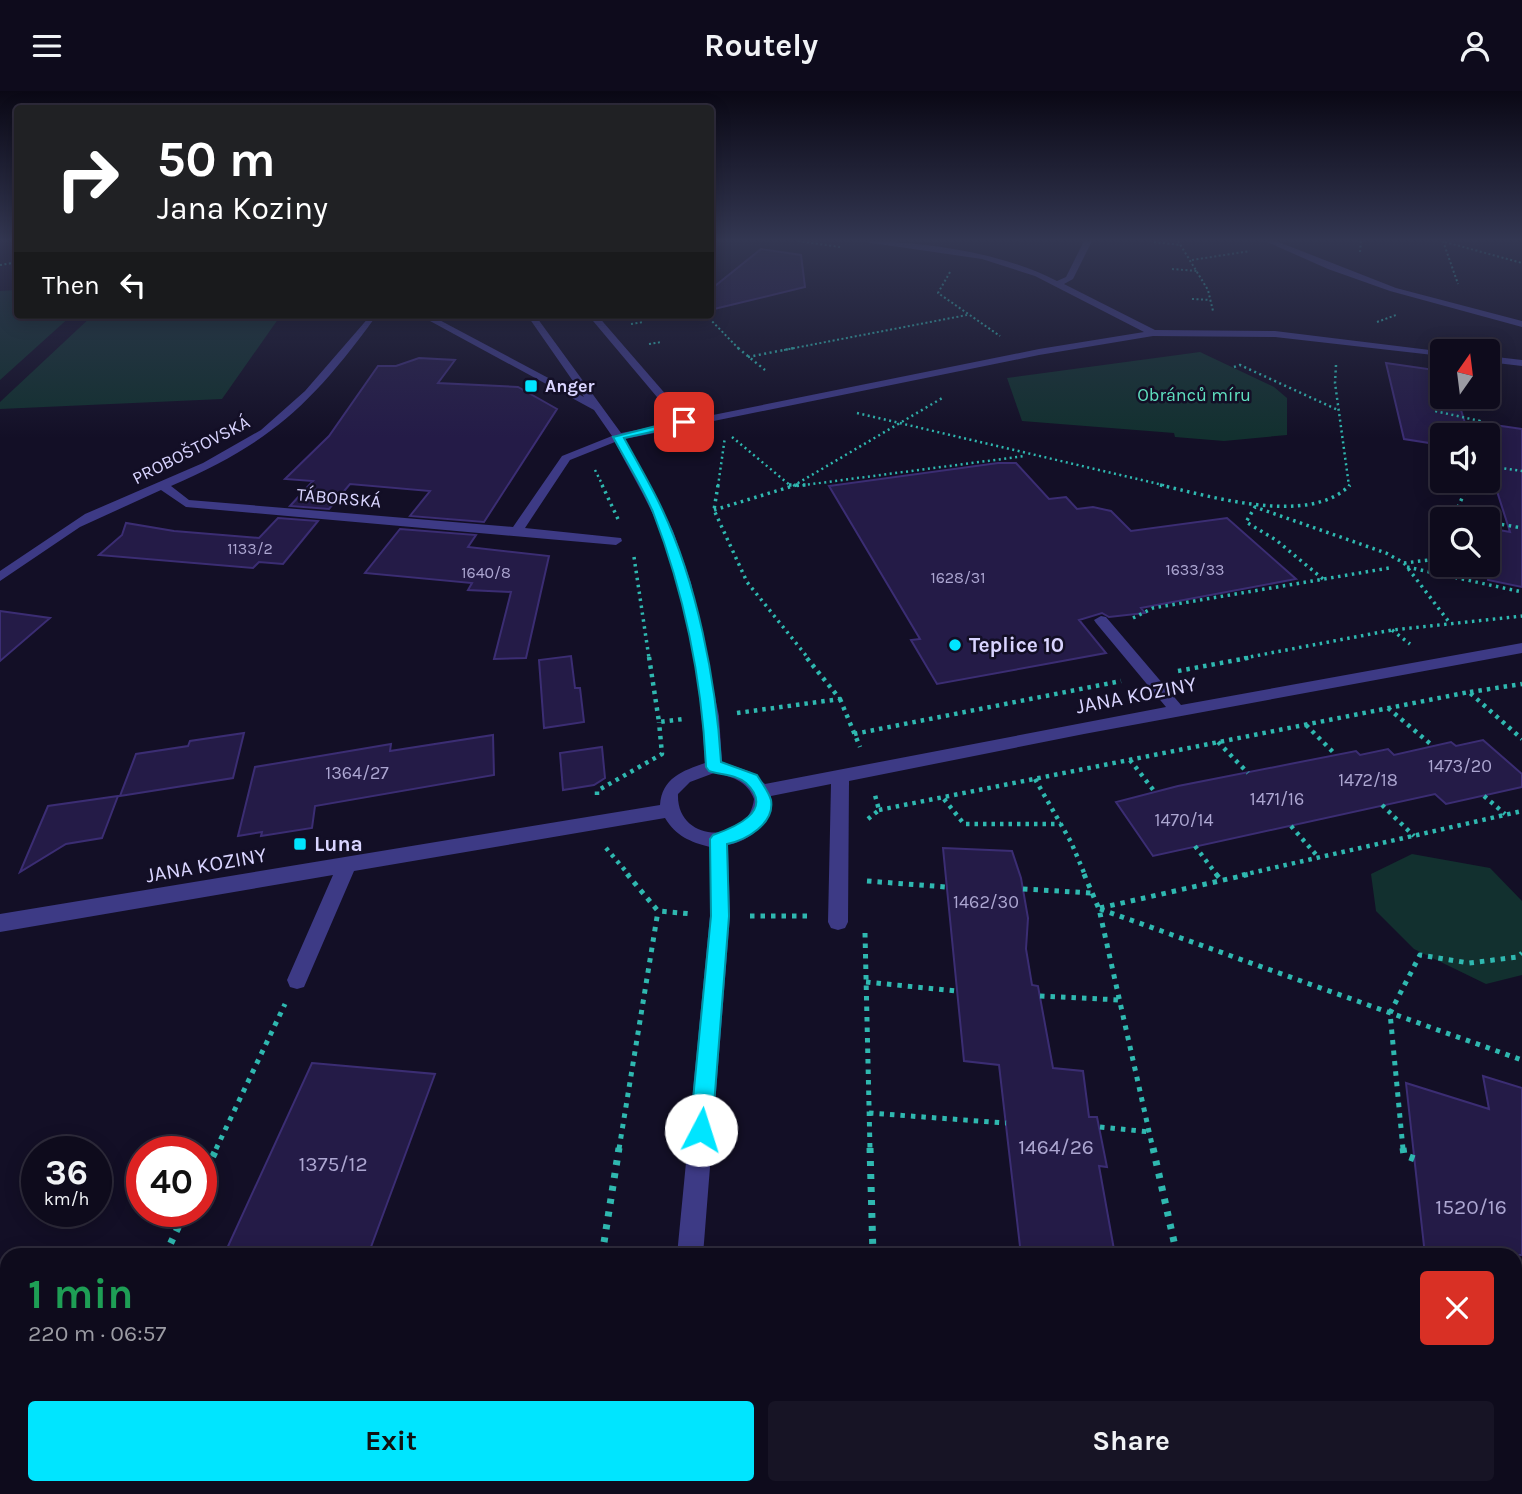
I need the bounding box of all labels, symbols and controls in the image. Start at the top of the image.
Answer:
icon: menu [28,27,66,65]
text: Routely [704,27,818,64]
icon: person [1456,27,1494,65]
text: 50 m [157,131,275,188]
icon: right [42,133,133,224]
text: Jana Koziny [157,190,328,227]
icon: left [114,266,152,304]
text: Then [42,270,100,301]
north arrow [1430,339,1500,409]
map controls [1430,339,1500,577]
place label: Anger [545,375,595,397]
marker: Anger [523,378,539,394]
park label: Obránců míru [1137,384,1251,406]
pin [654,392,714,452]
icon: arrive [665,403,703,441]
street label: PROBOŠTOVSKÁ [128,410,253,489]
button: sound [1430,423,1500,493]
street label: TÁBORSKÁ [296,482,382,513]
button: search [1430,507,1500,577]
house number: 1133/2 [227,539,273,558]
house number: 1633/33 [1165,560,1225,579]
house number: 1640/8 [461,563,511,582]
house number: 1628/31 [930,568,986,587]
place label: Teplice 10 [969,633,1064,657]
marker: Teplice 10 [947,637,963,653]
street label: JANA KOZINY [1074,671,1199,718]
house number: 1473/20 [1428,755,1492,777]
house number: 1364/27 [325,762,389,784]
house number: 1472/18 [1338,769,1398,791]
house number: 1471/16 [1250,788,1304,810]
house number: 1470/14 [1155,809,1213,831]
place label: Luna [314,832,363,856]
marker: Luna [292,836,308,852]
street label: JANA KOZINY [144,842,269,887]
house number: 1462/30 [953,891,1019,913]
position arrow [664,1093,738,1167]
house number: 1464/26 [1018,1135,1094,1159]
speed limit sign: 40 [126,1136,217,1227]
text: 36 [45,1152,88,1193]
house number: 1375/12 [298,1152,368,1176]
text: km/h [44,1188,89,1210]
house number: 1520/16 [1435,1195,1507,1219]
text: 1 min [28,1269,133,1319]
button: close [1420,1271,1494,1345]
text: 220 m · 06:57 [28,1320,166,1347]
button: Exit [28,1401,754,1481]
button: Share [768,1401,1494,1481]

